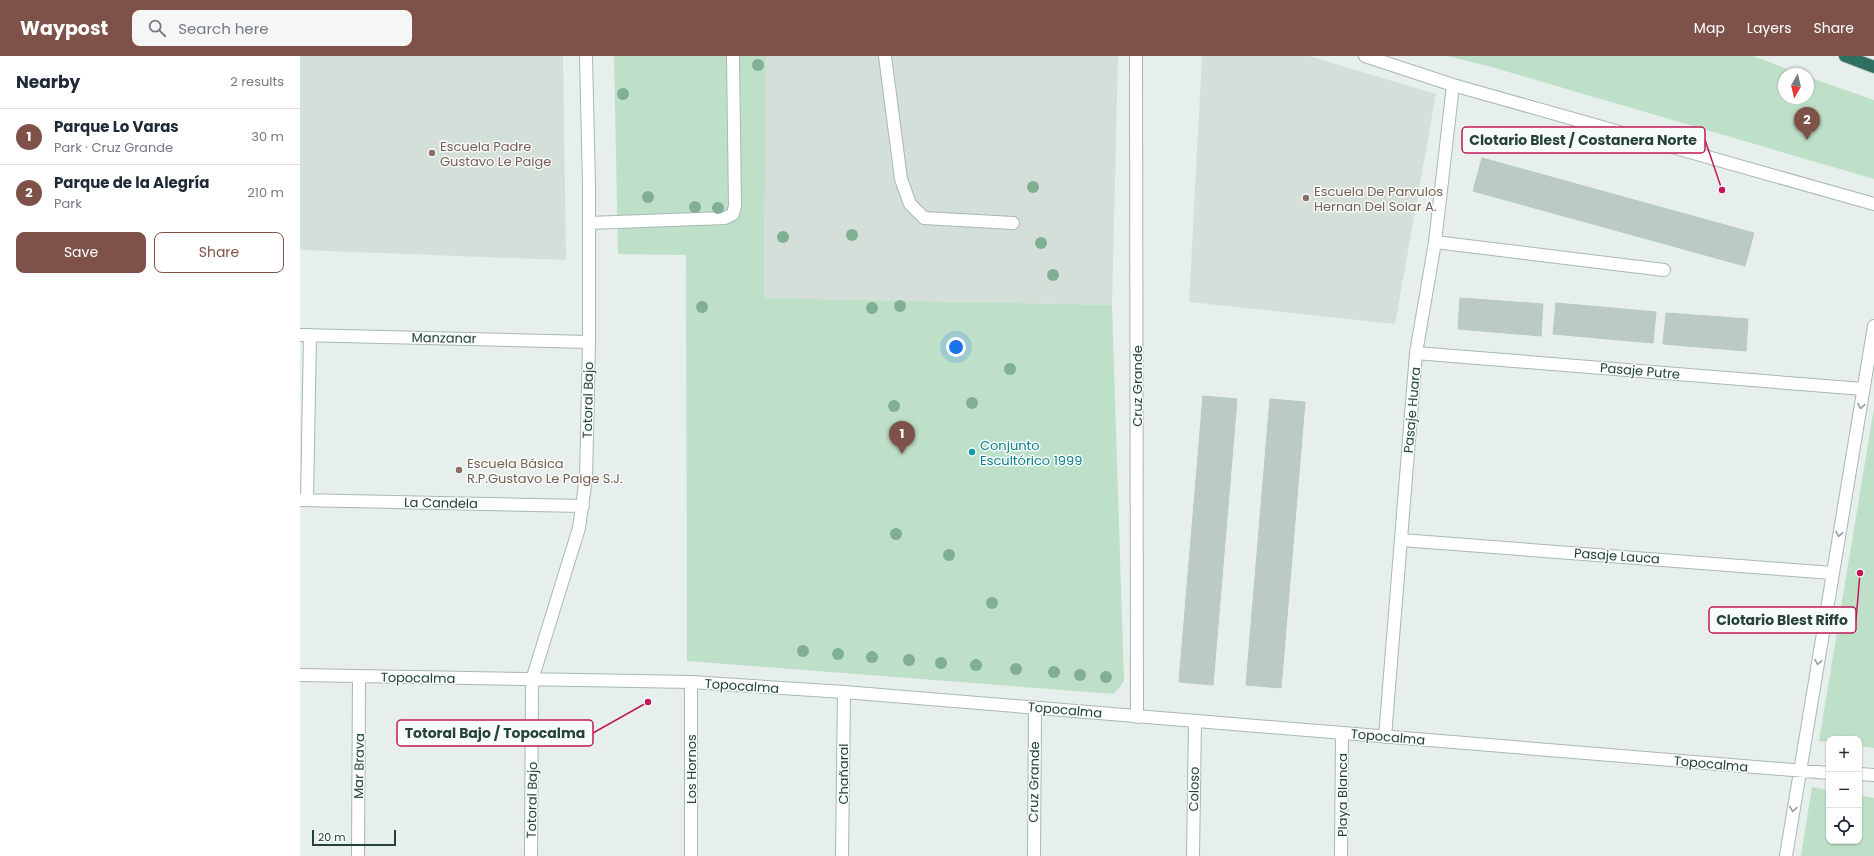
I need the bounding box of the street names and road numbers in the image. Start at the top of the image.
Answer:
street label: Manzanar [411,328,477,348]
street label: Cruz Grande [1128,345,1147,427]
street label: Pasaje Putre [1599,358,1681,384]
street label: Totoral Bajo [578,361,598,439]
street label: Pasaje Huara [1399,366,1425,454]
street label: La Candela [404,493,478,513]
street label: Pasaje Lauca [1573,544,1661,568]
street label: Topocalma [381,668,455,688]
street label: Topocalma [704,674,780,698]
street label: Topocalma [1027,697,1103,723]
street label: Topocalma [1350,724,1426,750]
street label: Mar Brava [349,733,369,799]
street label: Los Hornos [682,734,701,804]
street label: Cruz Grande [1024,741,1044,823]
street label: Chañaral [834,743,853,805]
street label: Topocalma [1673,751,1749,777]
street label: Playa Blanca [1333,753,1352,837]
street label: Totoral Bajo [522,761,542,839]
street label: Coloso [1184,766,1204,812]

